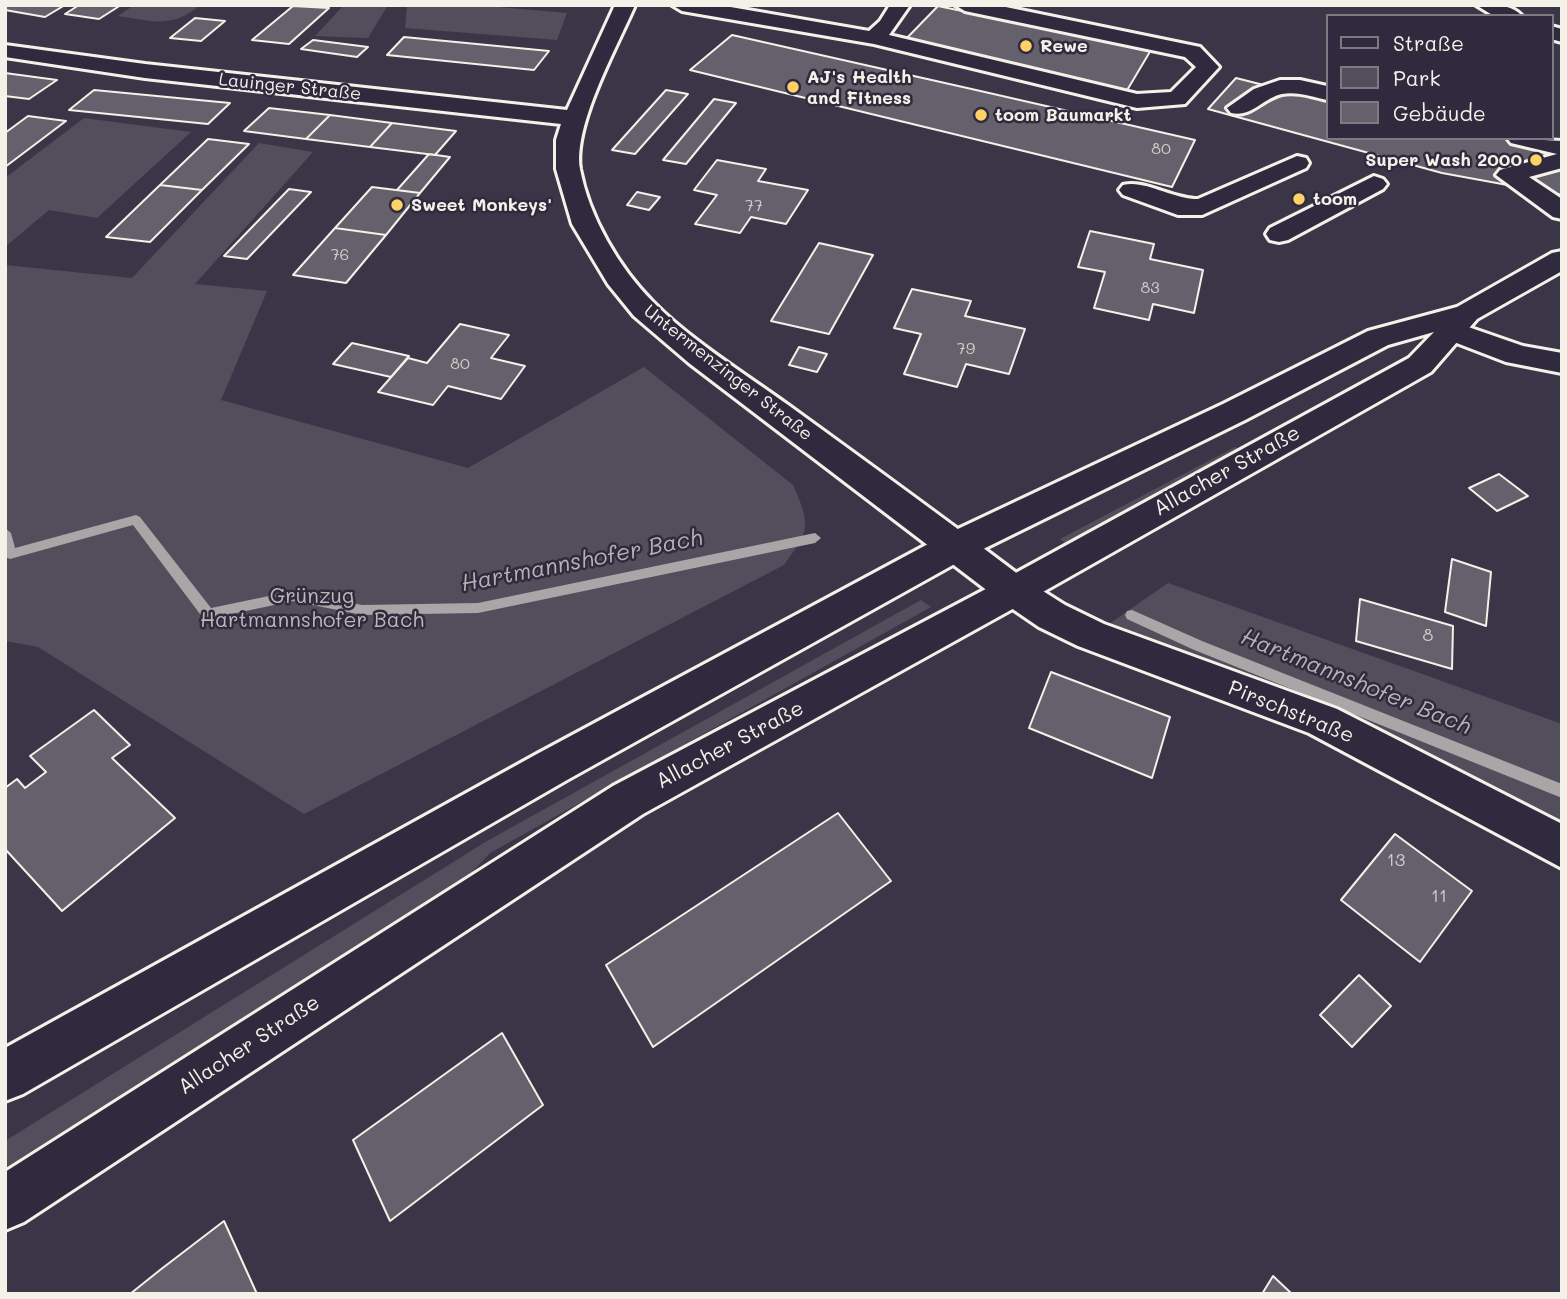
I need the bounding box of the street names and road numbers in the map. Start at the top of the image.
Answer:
street label: Lauinger Straße [218,69,362,105]
street label: Untermenzinger Straße [639,300,817,446]
street label: Allacher Straße [1149,420,1305,522]
street label: Pirschstraße [1224,675,1358,749]
street label: Allacher Straße [652,695,808,795]
street label: Allacher Straße [174,990,324,1100]

